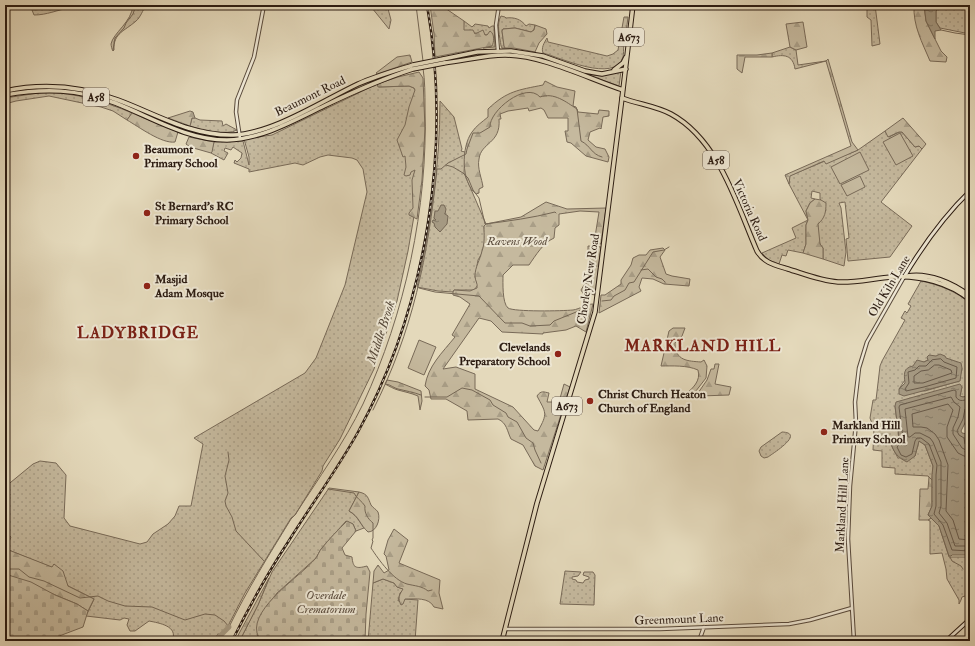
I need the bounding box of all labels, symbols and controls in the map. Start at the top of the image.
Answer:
road number: A673 [614,28,644,46]
street label: Beaumont Road [272,73,348,120]
road number: A58 [83,88,109,106]
place label: Beaumont Primary School [144,142,218,171]
marker: Beaumont Primary School [131,151,141,161]
road number: A58 [703,151,729,169]
street label: Victoria Road [729,177,770,244]
place label: St Bernard's RC Primary School [155,199,234,228]
marker: St Bernard's RC Primary School [142,208,152,218]
street label: Chorley New Road [574,233,603,326]
park label: Ravens Wood [486,234,548,249]
street label: Old Kiln Lane [865,253,914,320]
place label: Masjid Adam Mosque [154,272,225,301]
marker: Masjid Adam Mosque [142,281,152,291]
water label: Middle Brook [363,299,399,367]
district label: LADYBRIDGE [77,323,199,343]
district label: MARKLAND HILL [624,336,781,356]
place label: Clevelands Preparatory School [459,340,551,369]
marker: Clevelands Preparatory School [553,349,563,359]
place label: Christ Church Heaton Church of England [598,387,707,416]
marker: Christ Church Heaton Church of England [585,396,595,406]
road number: A673 [552,397,582,415]
place label: Markland Hill Primary School [831,418,906,447]
marker: Markland Hill Primary School [819,427,829,437]
street label: Markland Hill Lane [833,457,852,553]
park label: Overdale Crematorium [296,588,356,617]
street label: Greenmount Lane [634,610,724,629]

